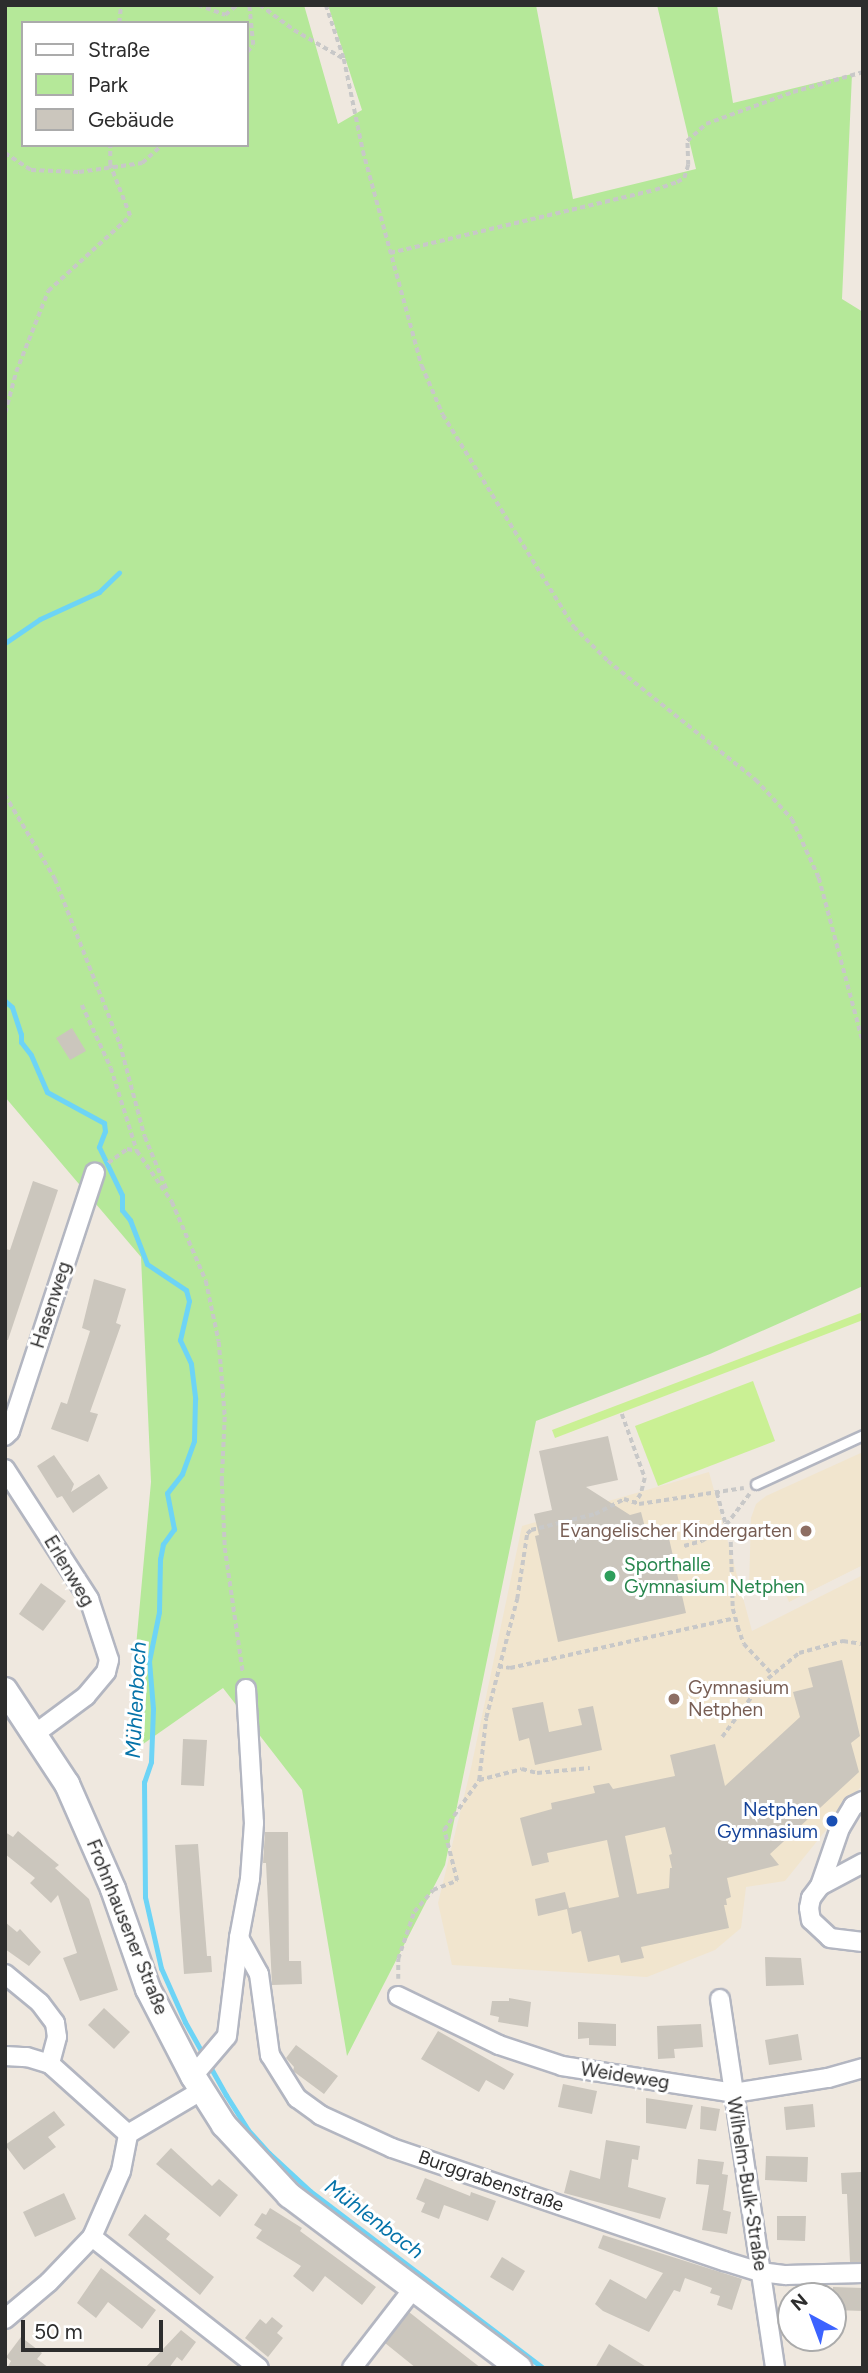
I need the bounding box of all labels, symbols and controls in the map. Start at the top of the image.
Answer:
legend [21,21,248,147]
text: Straße [88,37,150,62]
text: Park [88,72,128,97]
text: Gebäude [88,107,174,132]
street label: Hasenweg [26,1259,76,1351]
place label: Evangelischer Kindergarten [560,1520,792,1542]
marker: Evangelischer Kindergarten [798,1523,814,1539]
street label: Erlenweg [39,1531,99,1611]
place label: Sporthalle Gymnasium Netphen [624,1554,805,1598]
marker: Sporthalle Gymnasium Netphen [602,1568,618,1584]
water label: Mühlenbach [120,1641,152,1759]
place label: Gymnasium Netphen [688,1677,789,1721]
marker: Gymnasium Netphen [666,1691,682,1707]
place label: Netphen Gymnasium [717,1799,818,1843]
marker: Netphen Gymnasium [824,1813,840,1829]
street label: Frohnhausener Straße [81,1836,173,2018]
street label: Weideweg [579,2058,671,2094]
street label: Wilhelm-Bulk-Straße [722,2095,772,2273]
street label: Burggrabenstraße [415,2145,567,2217]
water label: Mühlenbach [320,2174,428,2264]
north arrow [777,2282,847,2352]
text: N [786,2289,812,2316]
scale bar [24,2306,166,2350]
text: 50 m [34,2319,83,2344]

